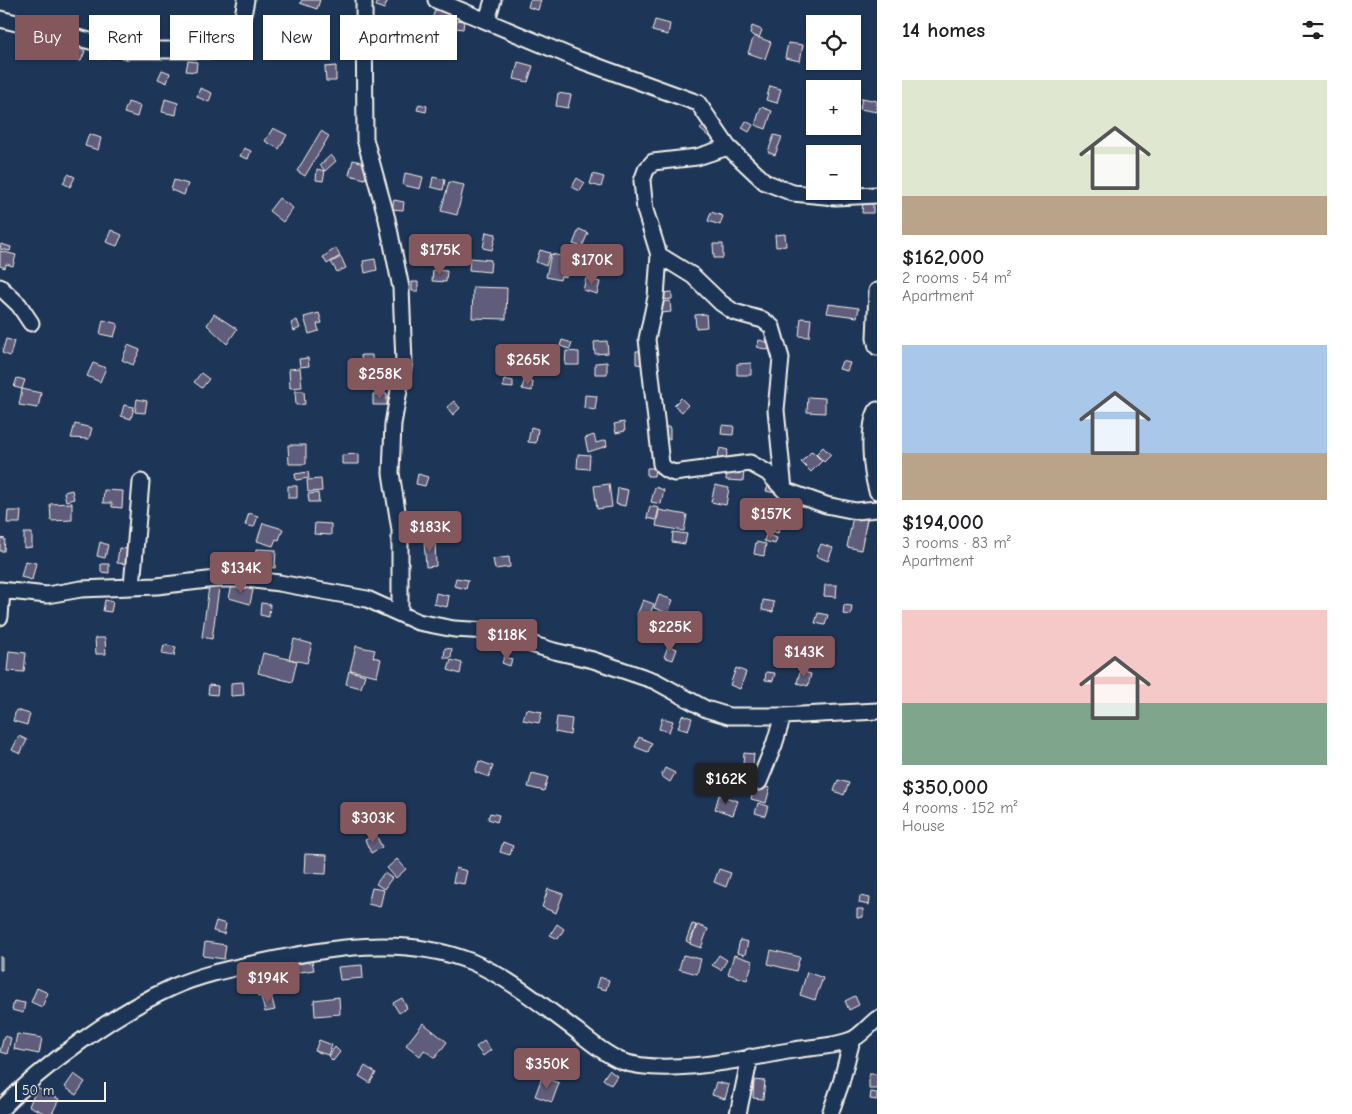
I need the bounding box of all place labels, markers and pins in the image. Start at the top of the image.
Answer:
pin: $175K [405,234,475,276]
pin: $170K [557,244,627,286]
pin: $265K [493,344,563,386]
pin: $258K [345,358,415,400]
pin: $157K [736,498,806,540]
pin: $183K [395,510,465,553]
pin: $134K [206,552,276,594]
pin: $225K [635,610,705,653]
pin: $118K [472,618,542,661]
pin: $143K [769,636,839,678]
pin: $162K [691,762,761,805]
pin: $303K [338,802,408,844]
pin: $194K [233,962,303,1004]
pin: $350K [512,1048,582,1090]

